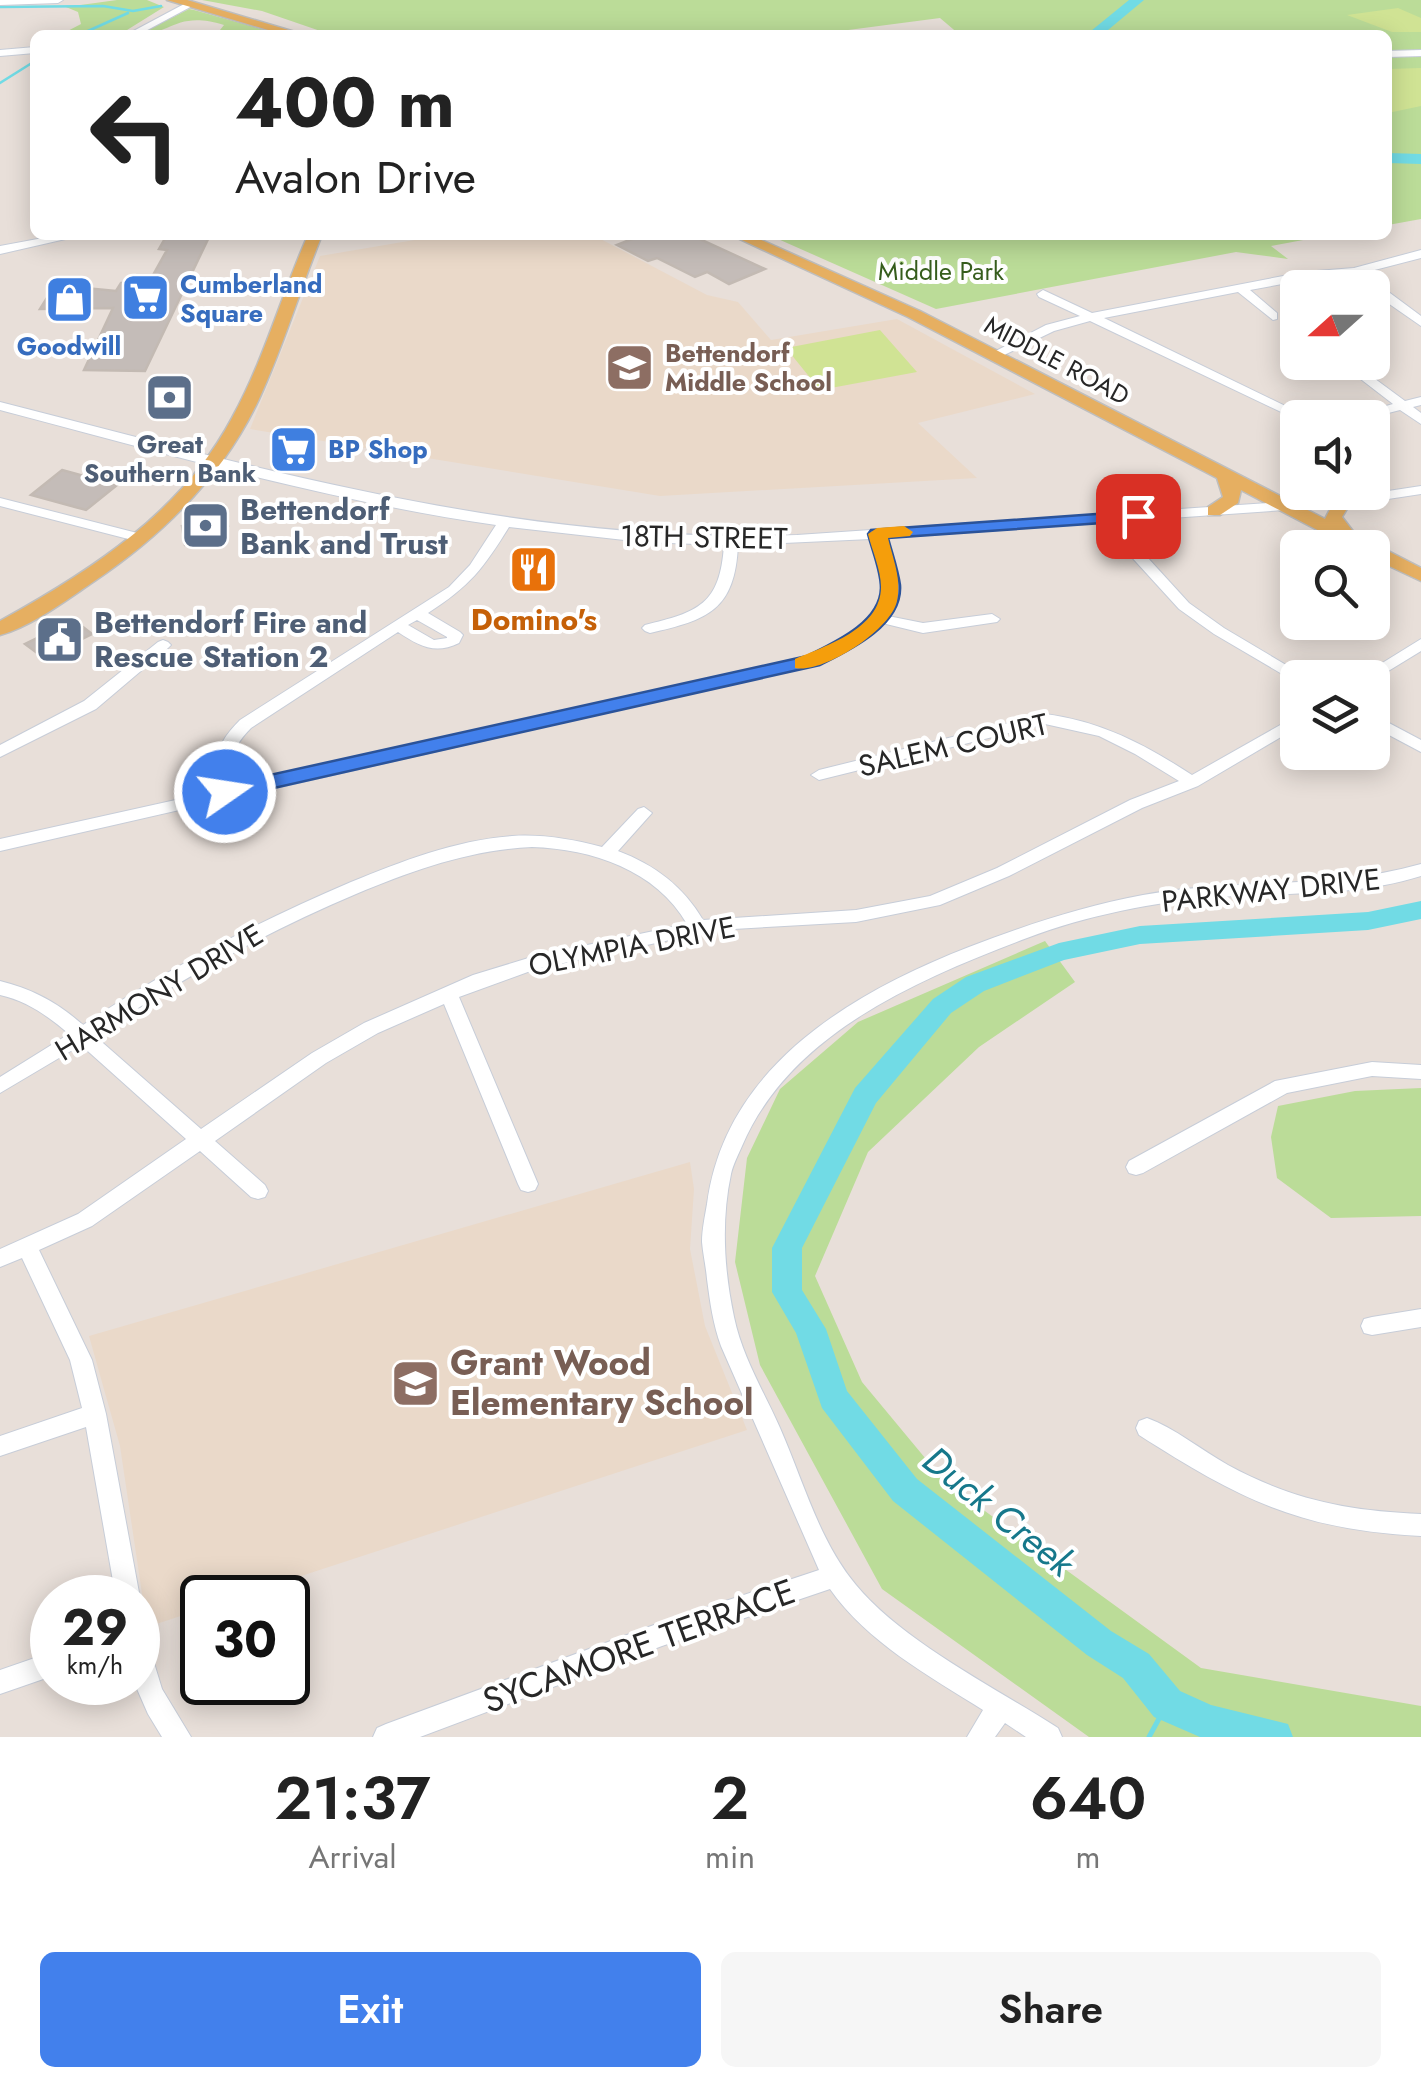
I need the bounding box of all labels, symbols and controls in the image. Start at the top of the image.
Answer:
text: 400 m [235,52,455,153]
icon: left [70,70,200,200]
text: Avalon Drive [235,145,476,210]
park label: Middle Park [878,253,1004,289]
place label: Cumberland Square [180,266,322,331]
north arrow [1280,270,1390,380]
map controls [1280,270,1390,770]
supermarket icon: Cumberland Square [119,272,171,324]
shop icon: Goodwill [43,274,95,326]
street label: MIDDLE ROAD [978,307,1136,413]
place label: Goodwill [17,328,121,364]
place label: Bettendorf Middle School [665,335,832,400]
school or university icon: Bettendorf Middle School [604,341,656,393]
bank icon: Great Southern Bank [144,372,196,424]
button: sound [1280,400,1390,510]
supermarket icon: BP Shop [267,423,319,475]
place label: Great Southern Bank [84,426,257,491]
place label: BP Shop [328,431,428,467]
pin [1096,474,1181,559]
place label: Bettendorf Bank and Trust [240,488,448,565]
icon: arrive [1111,489,1166,544]
bank icon: Bettendorf Bank and Trust [179,500,231,552]
street label: 18TH STREET [620,514,788,560]
button: search [1280,530,1390,640]
restaurant icon: Domino's [508,544,560,596]
place label: Domino's [471,598,597,641]
place label: Bettendorf Fire and Rescue Station 2 [94,601,367,678]
public building icon: Bettendorf Fire and Rescue Station 2 [33,613,85,665]
button: layers [1280,660,1390,770]
street label: SALEM COURT [854,702,1052,788]
position arrow [173,740,277,844]
street label: PARKWAY DRIVE [1159,857,1383,923]
street label: OLYMPIA DRIVE [525,905,739,987]
street label: HARMONY DRIVE [47,913,271,1071]
place label: Grant Wood Elementary School [450,1338,754,1428]
school or university icon: Grant Wood Elementary School [389,1357,441,1409]
water label: Duck Creek [911,1433,1088,1591]
street label: SYCAMORE TERRACE [476,1566,802,1726]
speed limit sign: 30 [180,1575,310,1705]
text: 29 [62,1591,128,1664]
text: km/h [67,1647,123,1683]
text: 21:37 [275,1755,430,1842]
text: 2 [711,1755,749,1842]
text: 640 [1030,1755,1146,1842]
text: Arrival [308,1834,397,1880]
text: min [705,1834,755,1880]
text: m [1076,1834,1101,1880]
button: Exit [40,1952,701,2067]
button: Share [721,1952,1381,2067]

